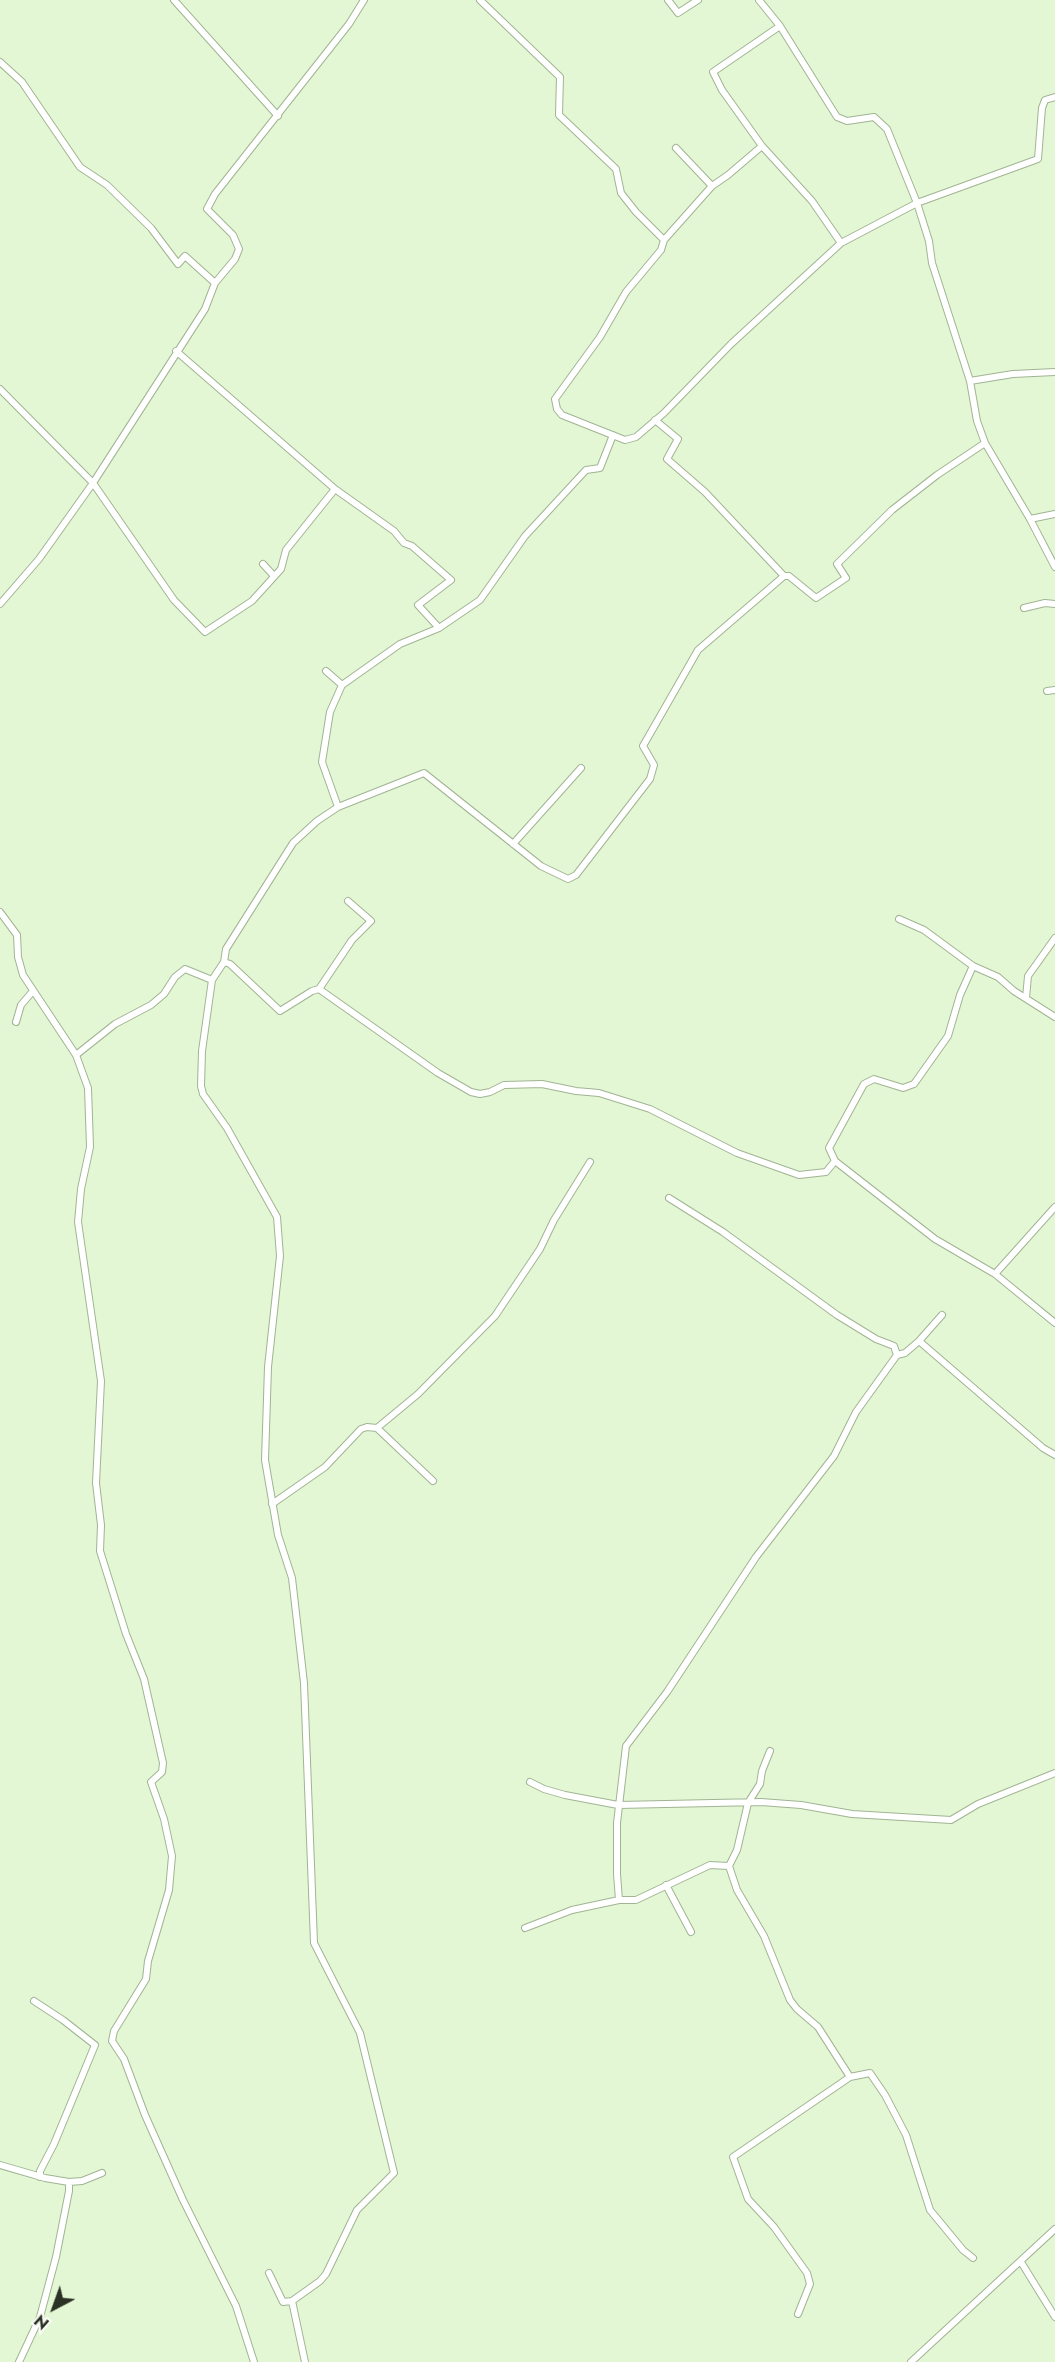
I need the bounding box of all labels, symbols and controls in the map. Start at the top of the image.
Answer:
north arrow [24,2278,84,2338]
text: N [30,2309,54,2335]

